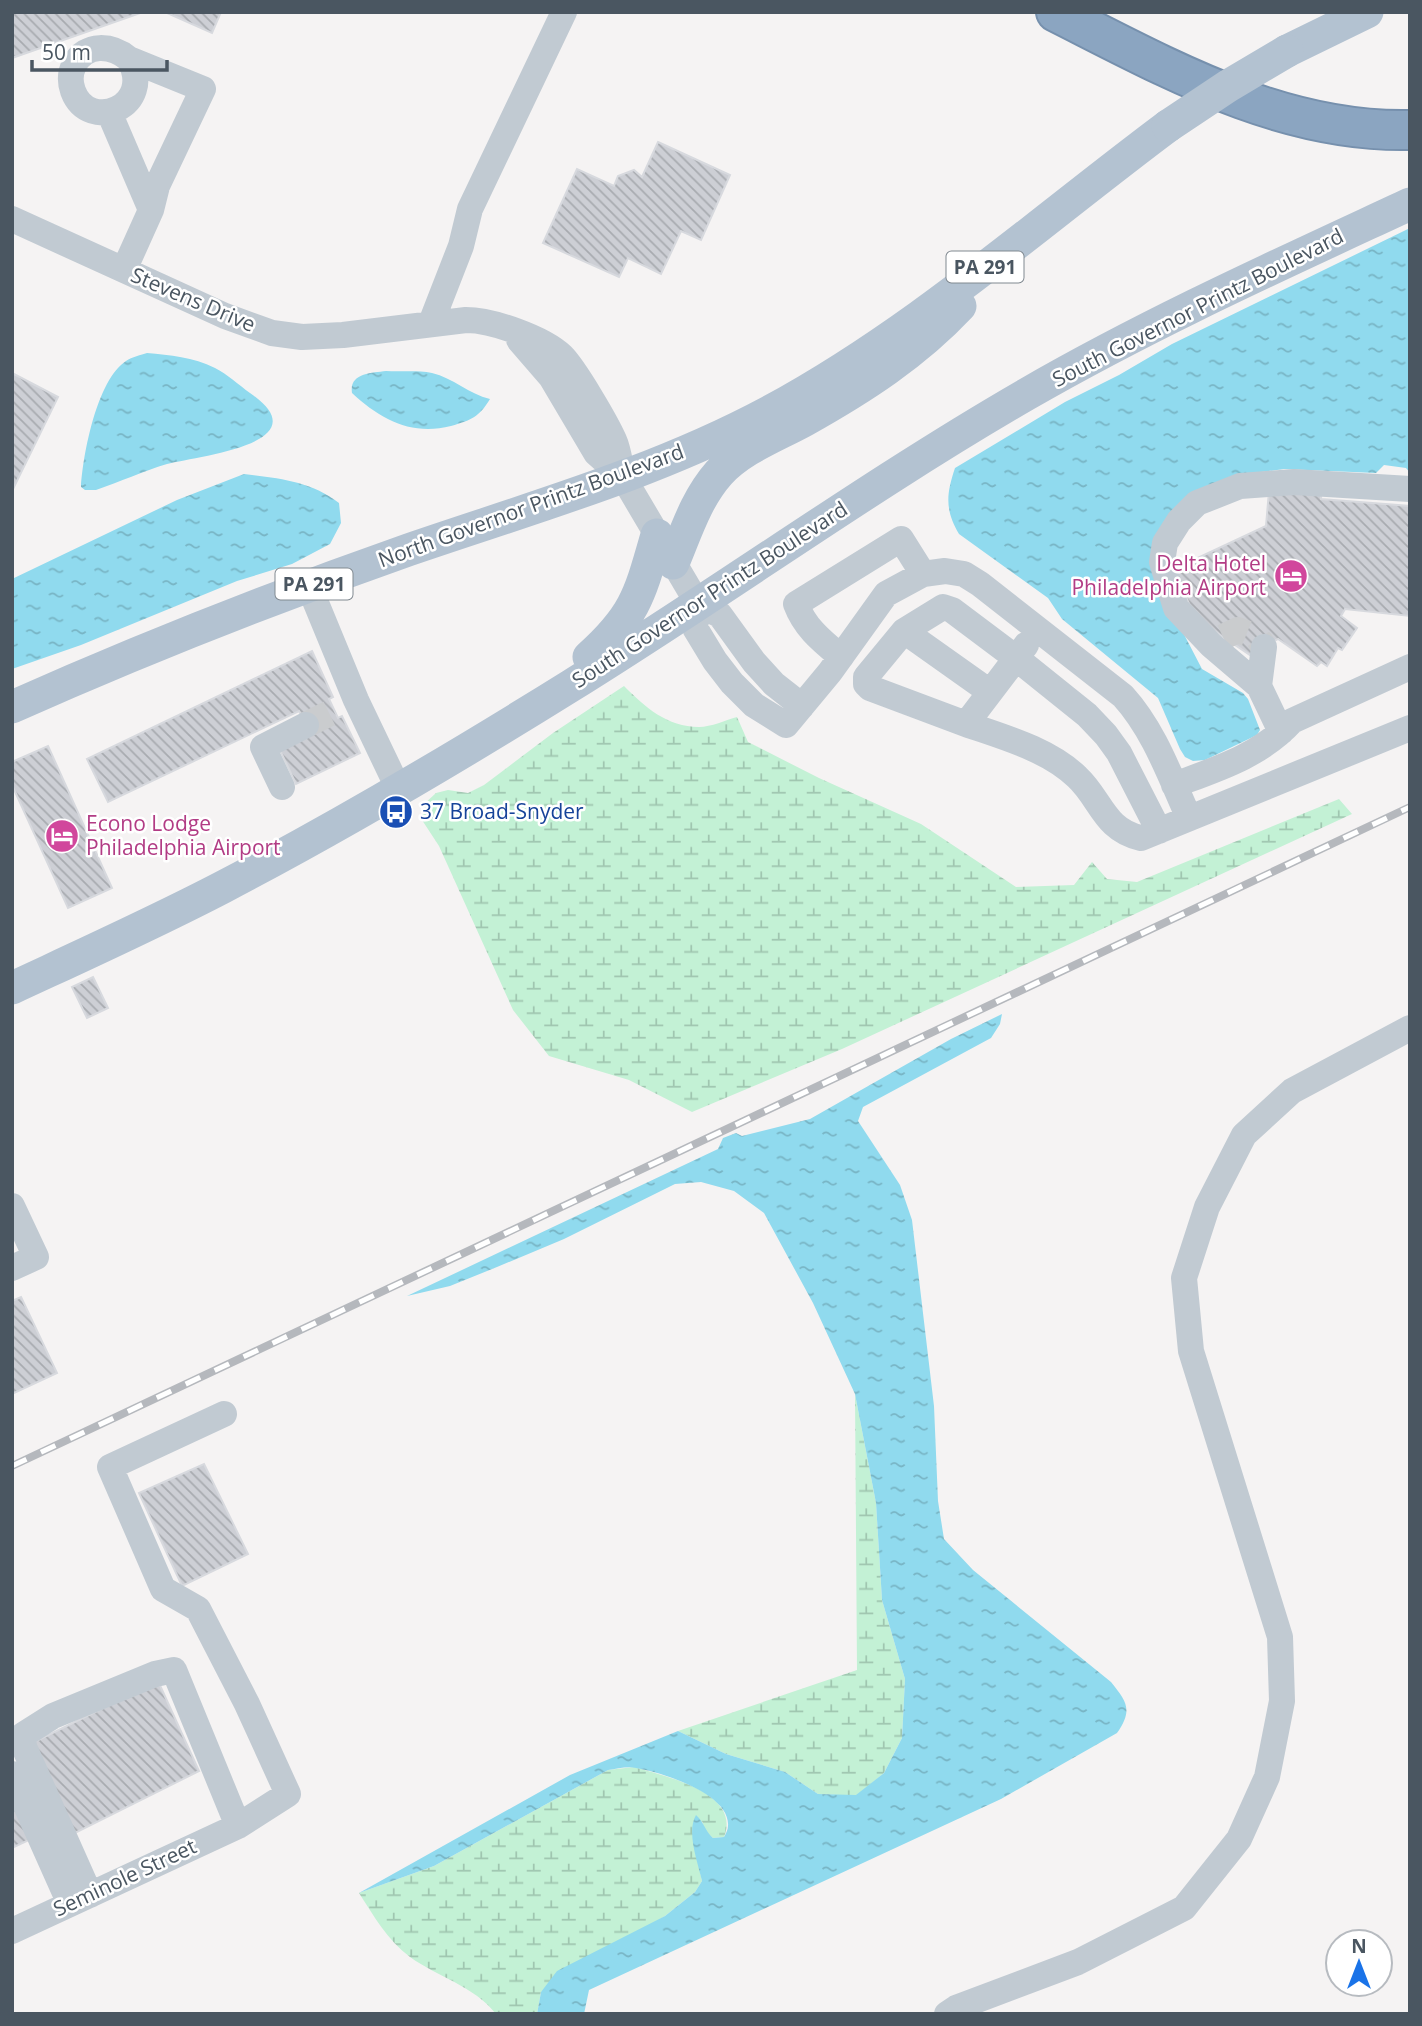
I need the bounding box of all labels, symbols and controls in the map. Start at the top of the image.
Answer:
scale bar [32,28,166,72]
text: 50 m [42,38,91,66]
street label: South Governor Printz Boulevard [1047,221,1348,393]
road number: PA 291 [946,252,1024,282]
street label: Stevens Drive [127,260,260,338]
street label: North Governor Printz Boulevard [374,437,687,573]
street label: South Governor Printz Boulevard [566,494,853,694]
place label: Delta Hotel Philadelphia Airport [1071,549,1266,601]
hotel icon: Delta Hotel Philadelphia Airport [1272,557,1310,595]
road number: PA 291 [276,568,352,600]
bus stop icon: 37 Broad-Snyder [377,793,415,831]
place label: 37 Broad-Snyder [420,797,584,825]
place label: Econo Lodge Philadelphia Airport [86,809,281,861]
hotel icon: Econo Lodge Philadelphia Airport [43,817,81,855]
street label: Seminole Street [49,1832,201,1922]
north arrow [1324,1928,1394,1998]
text: N [1351,1933,1367,1959]

